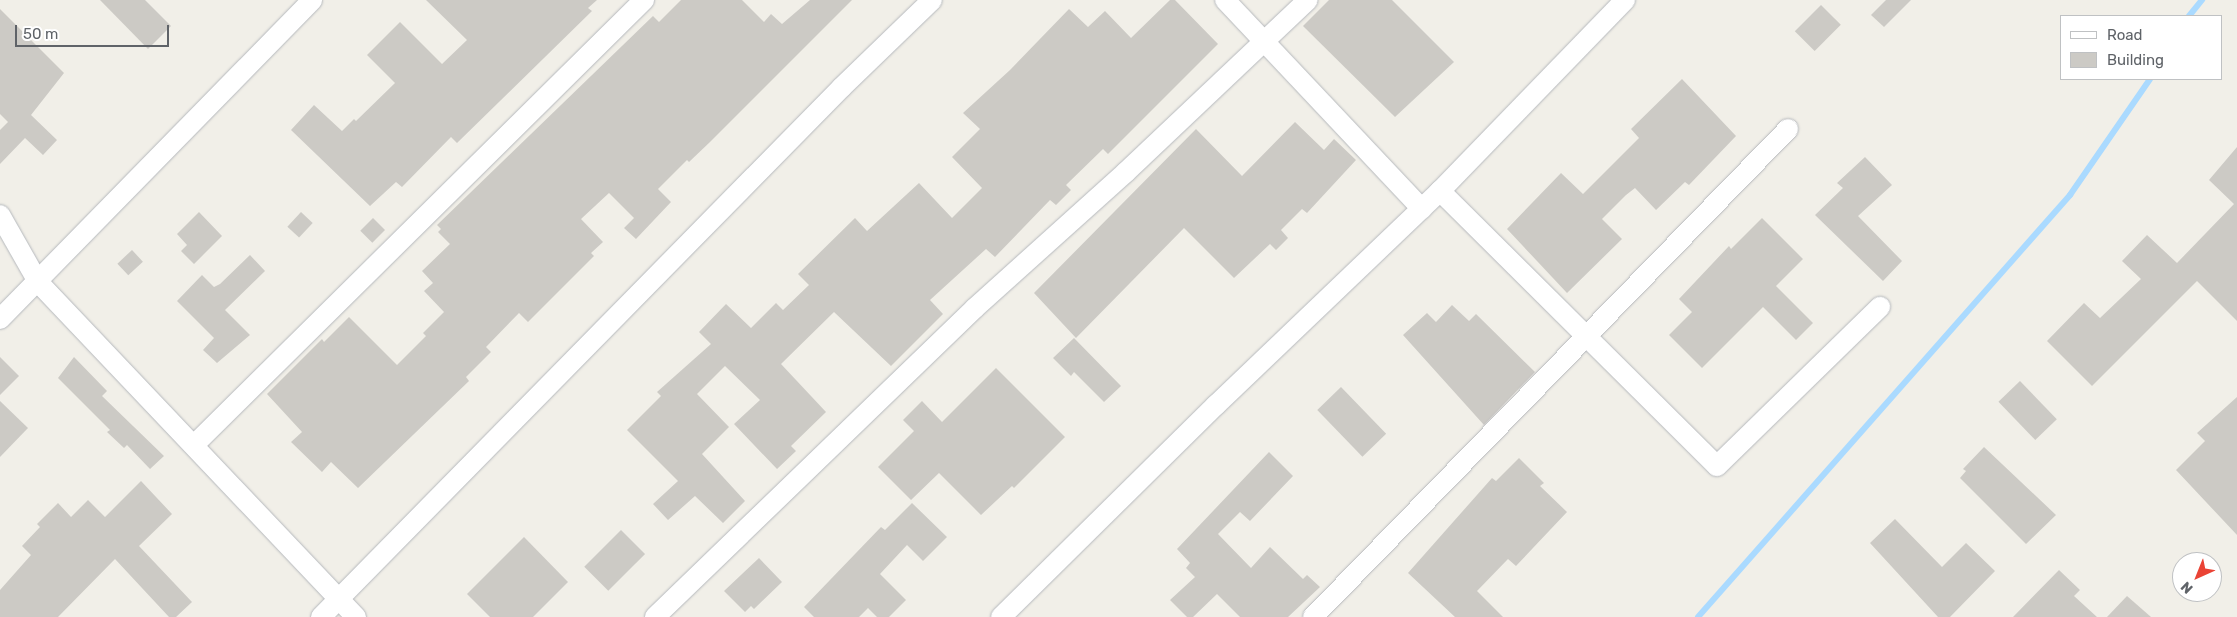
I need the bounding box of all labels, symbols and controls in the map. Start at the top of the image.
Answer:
scale bar [18,15,171,47]
legend [2060,15,2222,80]
text: 50 m [23,25,58,43]
text: Road [2107,26,2143,44]
text: Building [2107,51,2164,69]
north arrow [2172,552,2222,602]
text: N [2177,578,2196,597]

